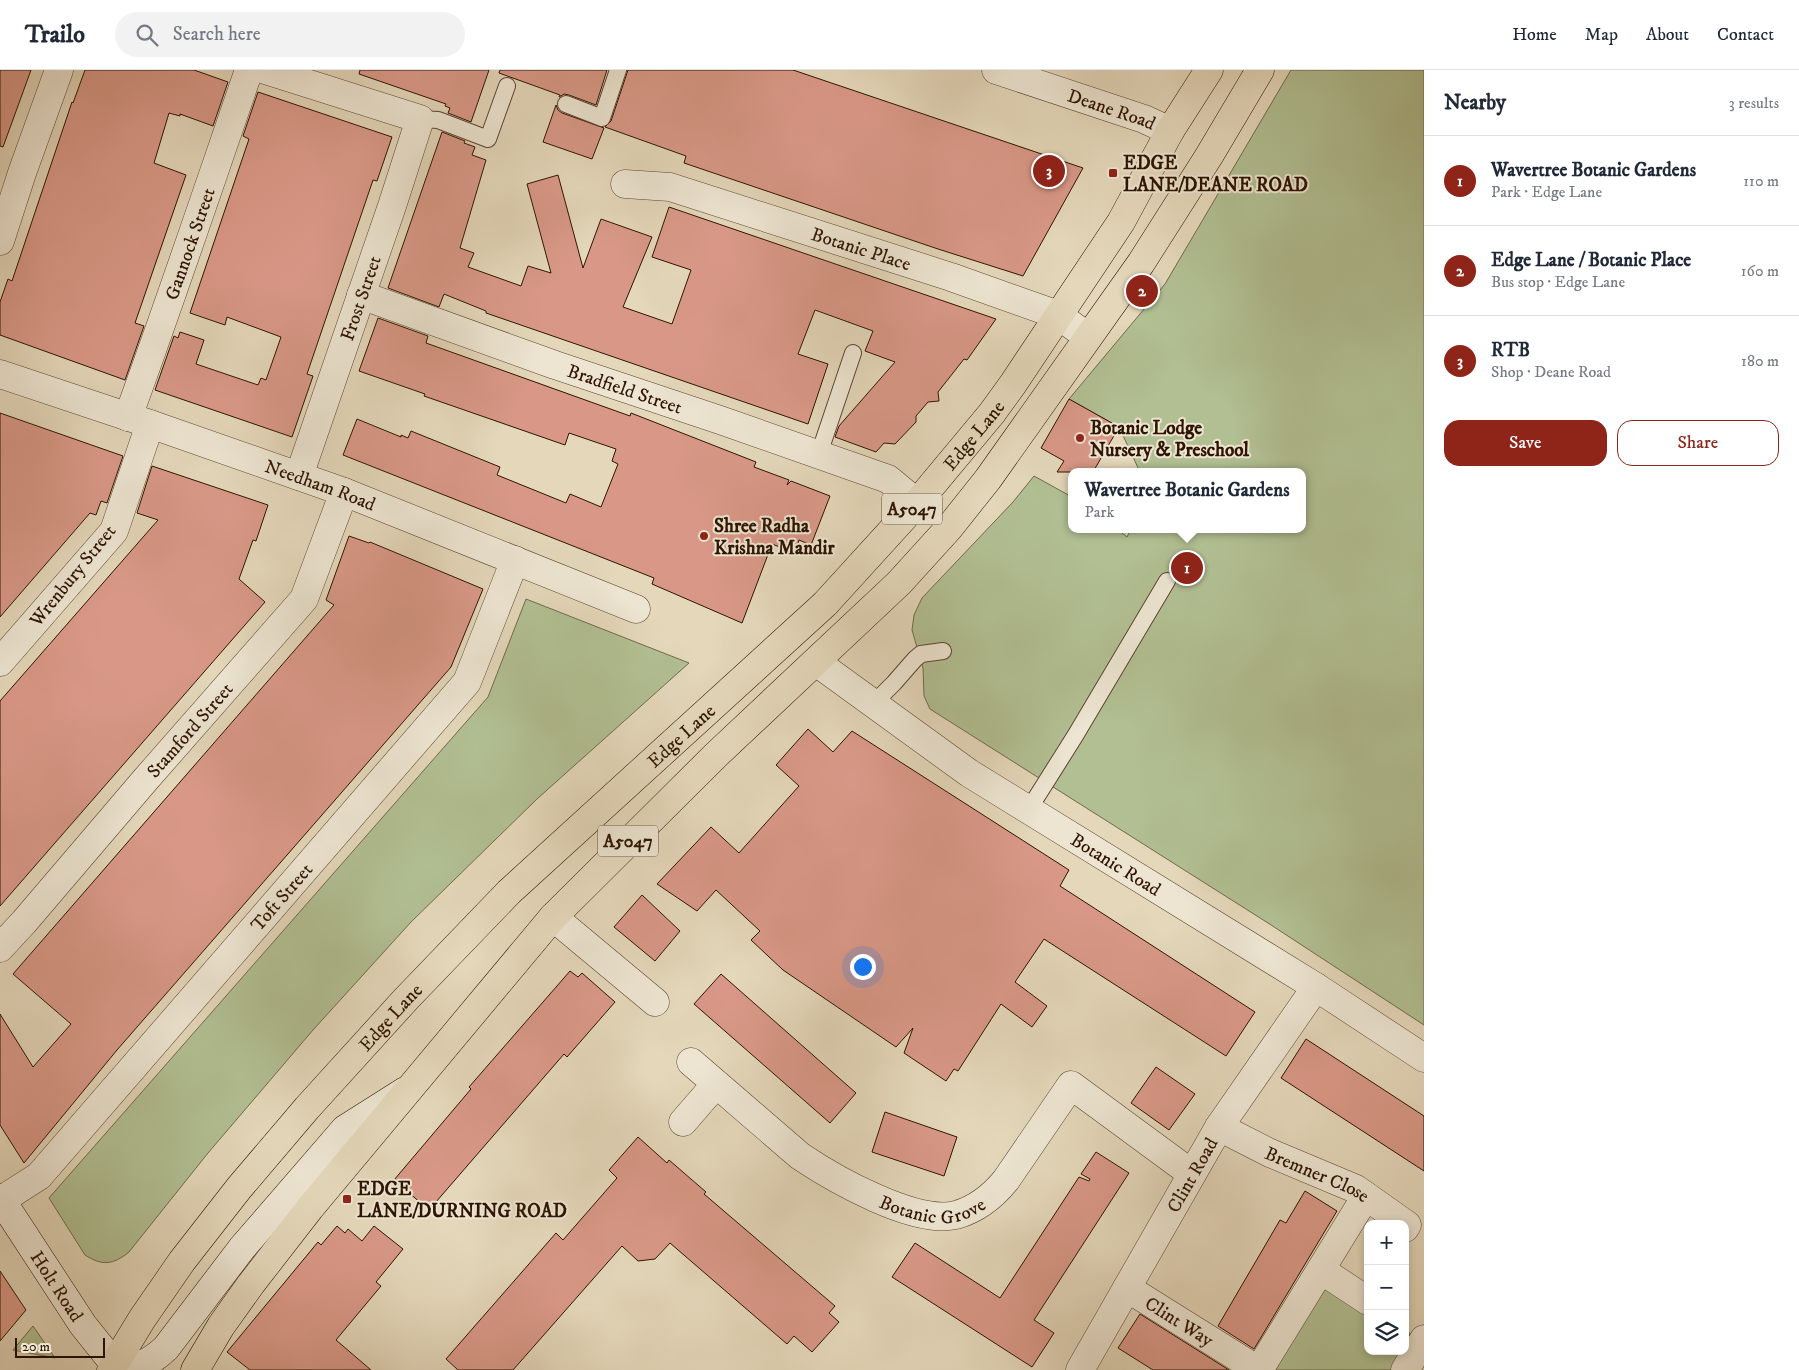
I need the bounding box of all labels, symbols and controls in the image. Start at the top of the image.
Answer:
search box [115,12,465,57]
text: Trailo [25,20,85,50]
icon: search [133,21,161,49]
text: Search here [173,23,261,46]
text: Home [1512,24,1557,46]
text: Map [1585,24,1618,46]
text: About [1646,24,1689,46]
text: Contact [1717,24,1774,46]
street label: Deane Road [1064,84,1159,136]
text: Nearby [1444,90,1506,116]
text: 3 results [1729,93,1779,113]
pin: 3 [1033,152,1065,190]
place label: EDGE LANE/DEANE ROAD [1123,152,1308,197]
text: Wavertree Botanic Gardens [1491,159,1696,182]
marker: EDGE LANE/DEANE ROAD [1107,167,1119,179]
text: 1 [1457,171,1463,191]
text: 110 m [1743,171,1779,191]
text: Park · Edge Lane [1491,182,1602,202]
street label: Gannock Street [161,185,221,303]
street label: Botanic Place [808,223,914,276]
text: Edge Lane / Botanic Place [1491,249,1691,272]
street label: Frost Street [336,253,387,344]
text: 2 [1456,261,1464,281]
text: 160 m [1741,261,1779,281]
pin: 2 [1126,272,1158,310]
text: Bus stop · Edge Lane [1491,272,1625,292]
text: RTB [1491,339,1530,362]
text: 3 [1457,351,1463,371]
text: 180 m [1741,351,1779,371]
street label: Bradfield Street [564,360,685,420]
text: Shop · Deane Road [1491,362,1611,382]
street label: Edge Lane [939,397,1010,476]
place label: Botanic Lodge Nursery & Preschool [1090,417,1249,462]
button: Save [1444,420,1607,466]
button: Share [1617,420,1779,466]
marker: Botanic Lodge Nursery & Preschool [1074,432,1086,444]
street label: Needham Road [262,455,379,517]
popup [1068,468,1306,533]
text: Wavertree Botanic Gardens [1085,479,1289,502]
road number: A5047 [882,494,942,524]
text: Park [1085,502,1114,522]
place label: Shree Radha Krishna Mandir [714,515,835,560]
street label: Wrenbury Street [24,520,121,632]
marker: Shree Radha Krishna Mandir [698,530,710,542]
pin: 1 [1171,549,1203,587]
street label: Stamford Street [142,678,238,783]
street label: Edge Lane [643,700,721,773]
road number: A5047 [598,826,658,856]
street label: Botanic Road [1066,829,1165,902]
street label: Toft Street [246,859,318,936]
your location [850,954,876,980]
street label: Edge Lane [354,979,428,1056]
street label: Clint Road [1163,1133,1224,1217]
street label: Bremner Close [1261,1142,1374,1208]
place label: EDGE LANE/DURNING ROAD [357,1178,567,1223]
street label: Botanic Grove [878,1185,986,1207]
text: Botanic Grove [876,1191,990,1230]
marker: EDGE LANE/DURNING ROAD [341,1193,353,1205]
map controls [1364,1220,1409,1355]
button: + [1364,1220,1409,1265]
street label: Holt Road [25,1247,88,1327]
button: − [1364,1265,1409,1310]
street label: Clint Way [1140,1292,1218,1353]
button: layers [1364,1310,1409,1355]
scale bar [15,1335,105,1358]
text: 20 m [22,1338,50,1356]

